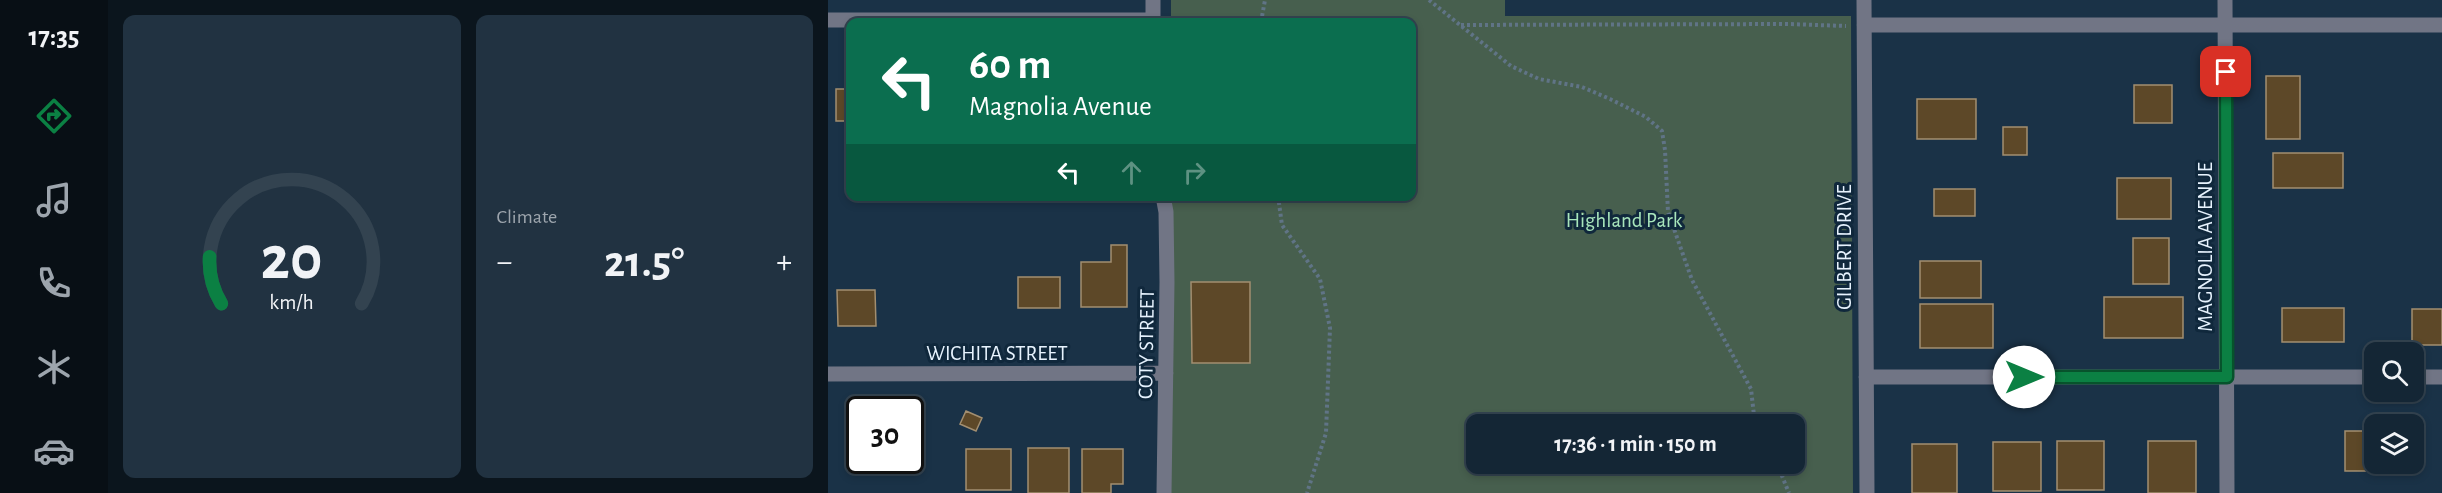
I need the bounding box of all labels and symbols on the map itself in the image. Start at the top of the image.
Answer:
pin [2200,46,2251,97]
street label: MAGNOLIA AVENUE [2195,162,2216,332]
street label: GILBERT DRIVE [1834,184,1855,310]
park label: Highland Park [1566,210,1683,231]
street label: COTY STREET [1135,289,1158,399]
street label: WICHITA STREET [926,343,1068,364]
position arrow [1992,345,2056,409]
speed limit sign: 30 [846,396,924,474]

